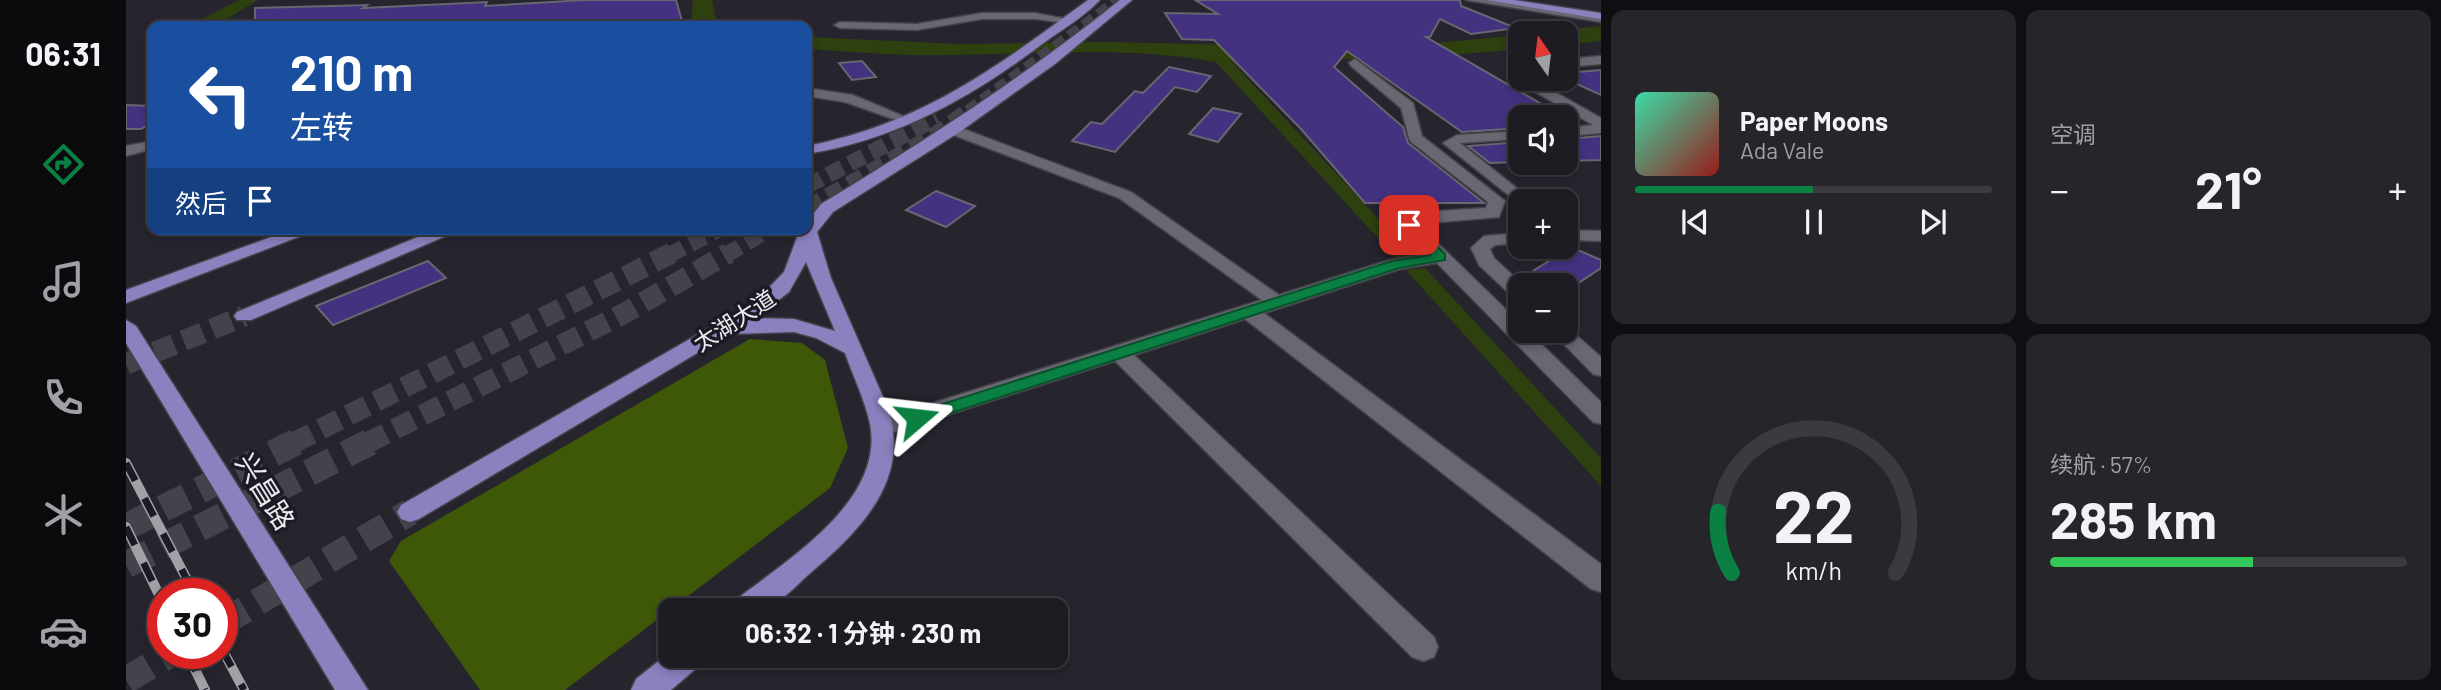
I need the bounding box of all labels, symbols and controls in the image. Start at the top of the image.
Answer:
north arrow [1508,21,1578,91]
map controls [1508,21,1578,343]
text: 06:31 [25,34,101,72]
text: 210 m [290,42,413,101]
icon: left [175,49,266,140]
button: sound [1508,105,1578,175]
text: Paper Moons [1740,105,1888,136]
text: 左转 [290,107,354,145]
text: 空调 [2050,120,2096,148]
text: Ada Vale [1740,136,1824,164]
icon: directions [39,140,88,189]
text: 21° [2195,157,2262,219]
text: − [2050,166,2069,212]
text: + [2388,166,2407,212]
icon: arrive [241,182,279,220]
text: 然后 [175,187,227,218]
button: + [1508,189,1578,259]
pin [1379,195,1439,255]
icon: previous [1676,203,1714,241]
icon: pause [1795,203,1833,241]
icon: next [1914,203,1952,241]
icon: arrive [1390,206,1428,244]
icon: music [39,257,88,306]
button: − [1508,273,1578,343]
street label: 太湖大道 [688,283,780,357]
icon: phone [39,373,88,422]
position arrow [880,381,954,455]
street label: 兴昌路 [229,446,303,536]
text: 续航 · 57% [2050,450,2152,478]
text: 22 [1773,470,1854,558]
text: 285 km [2050,487,2217,549]
icon: climate [39,490,88,539]
text: km/h [1785,555,1842,585]
speed limit sign: 30 [147,578,238,669]
icon: car [39,607,88,656]
text: 06:32 · 1 分钟 · 230 m [745,617,981,648]

